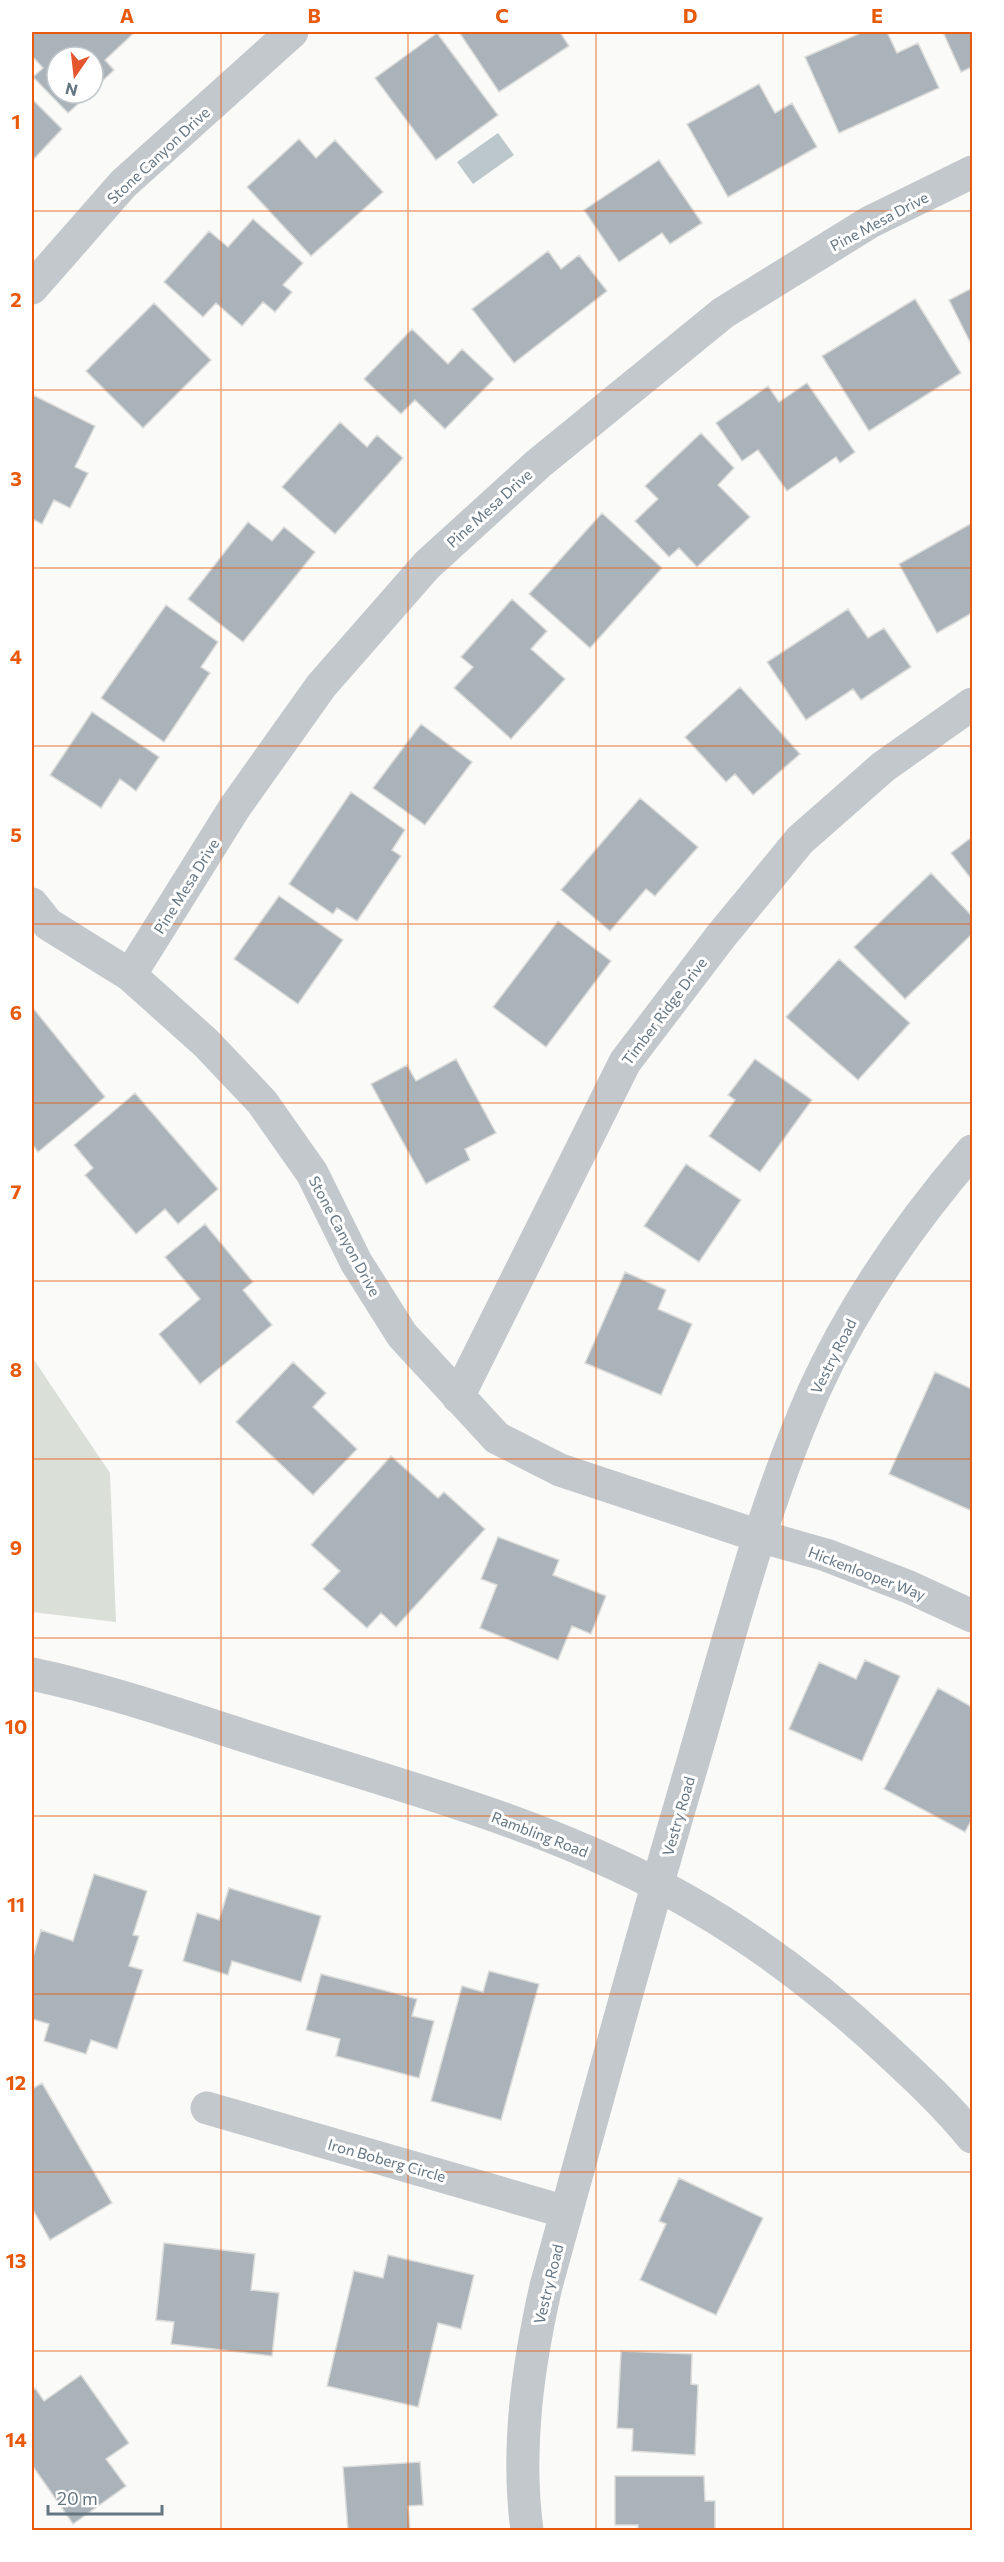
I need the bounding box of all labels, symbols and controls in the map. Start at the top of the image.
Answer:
text: A [120,3,134,27]
text: B [307,3,321,27]
text: C [495,3,509,27]
text: D [683,3,697,27]
text: E [871,3,883,27]
north arrow [45,45,105,105]
text: N [63,79,79,101]
street label: Stone Canyon Drive [103,103,213,207]
text: 1 [11,109,21,133]
street label: Pine Mesa Drive [827,188,931,254]
text: 2 [10,287,22,311]
street label: Pine Mesa Drive [443,465,535,551]
text: 3 [10,466,22,490]
text: 4 [10,644,22,668]
text: 5 [10,822,22,846]
street label: Pine Mesa Drive [150,835,222,937]
street label: Timber Ridge Drive [618,954,710,1068]
text: 6 [10,1000,22,1024]
street label: Stone Canyon Drive [306,1173,384,1299]
text: 7 [11,1179,22,1203]
street label: Vestry Road [806,1315,860,1397]
text: 8 [10,1357,22,1381]
text: 9 [10,1535,22,1559]
street label: Hickenlooper Way [806,1542,928,1604]
text: 10 [5,1714,27,1738]
street label: Vestry Road [658,1774,698,1858]
street label: Rambling Road [489,1807,591,1861]
text: 11 [7,1892,25,1916]
text: 12 [6,2070,26,2094]
street label: Iron Boberg Circle [326,2135,448,2185]
street label: Vestry Road [529,2242,567,2326]
text: 13 [6,2248,26,2272]
text: 14 [5,2427,27,2451]
scale bar [48,2478,162,2516]
text: 20 m [57,2487,98,2509]

